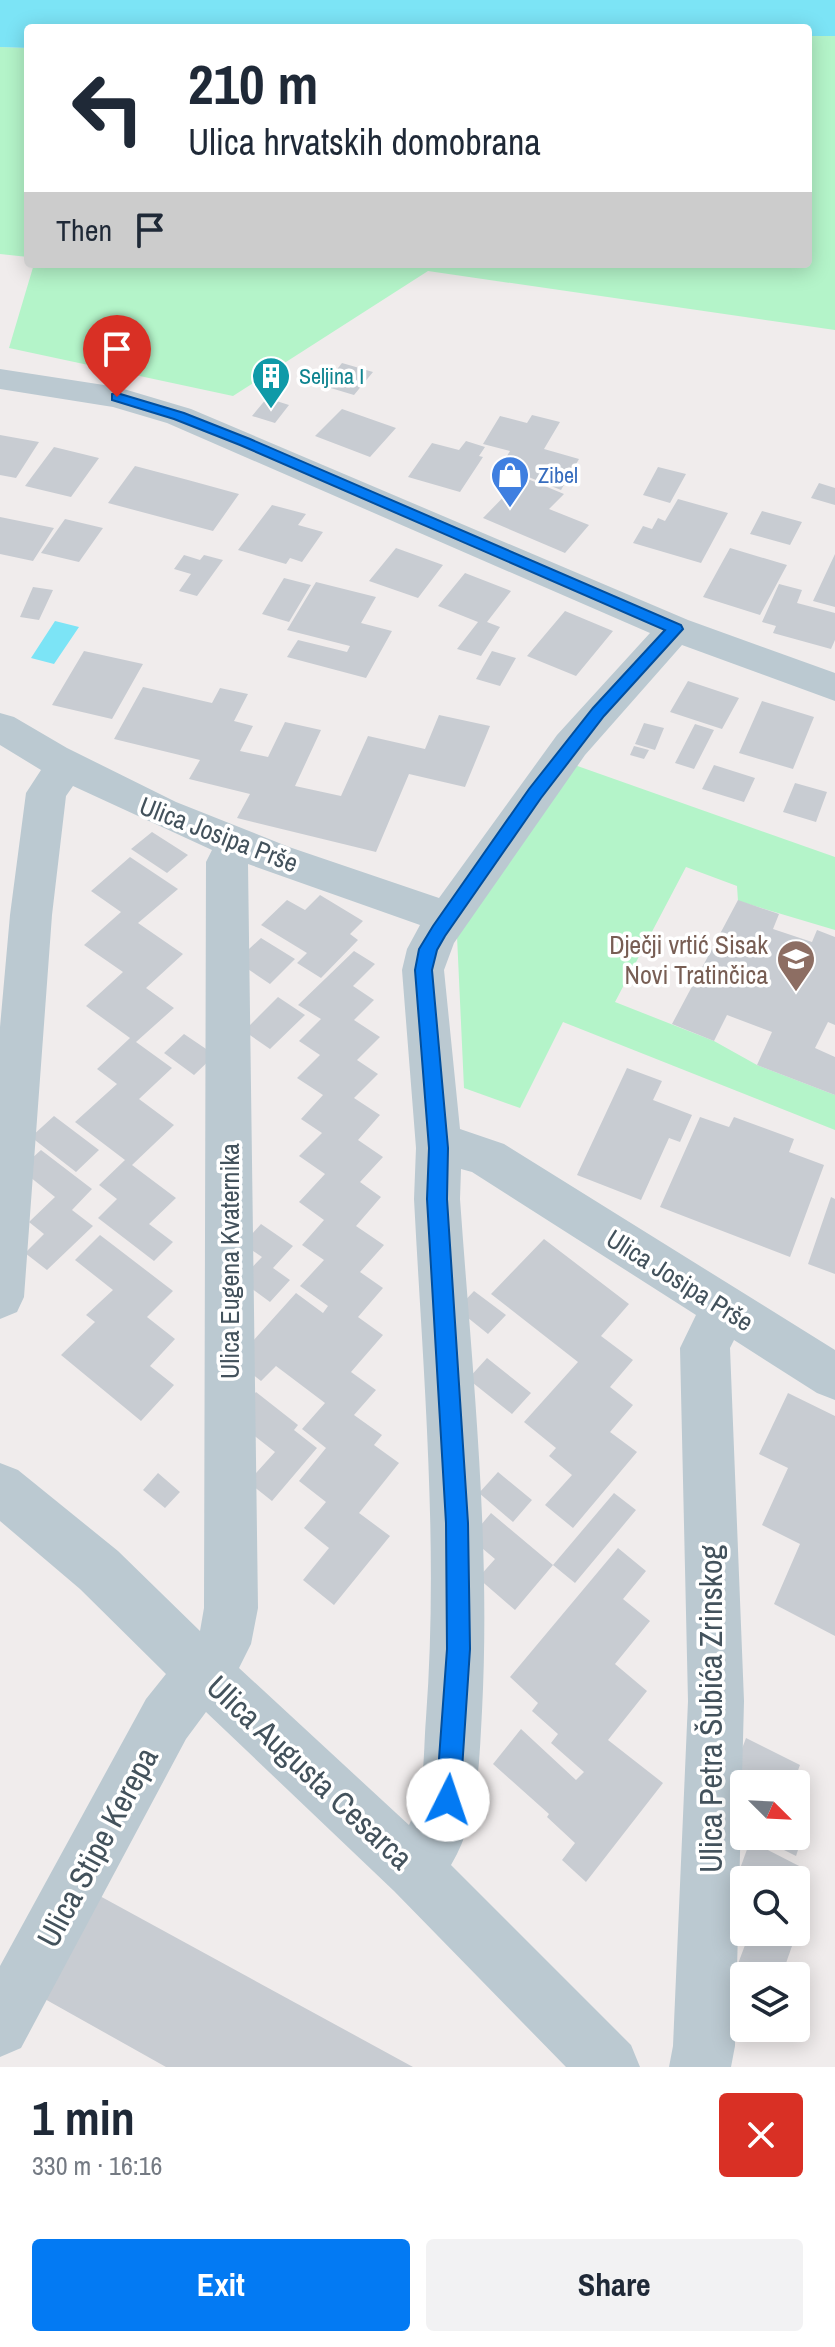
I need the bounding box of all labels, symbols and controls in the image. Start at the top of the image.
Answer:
text: 210 m [188,46,318,121]
icon: left [56,56,160,160]
text: Ulica hrvatskih domobrana [188,118,541,166]
icon: arrive [128,208,172,252]
text: Then [56,210,112,250]
pin [83,315,151,397]
icon: arrive [95,327,139,371]
building icon: Seljina I [250,355,292,410]
place label: Seljina I [299,361,364,391]
shop icon: Zibel [489,454,531,509]
place label: Zibel [538,460,578,490]
street label: Ulica Josipa Prše [135,788,303,880]
place label: Dječji vrtić Sisak Novi Tratinčica [609,927,768,992]
school or university icon: Dječji vrtić Sisak Novi Tratinčica [775,938,817,993]
street label: Ulica Eugena Kvaternika [212,1143,247,1379]
street label: Ulica Josipa Prše [600,1221,760,1339]
street label: Ulica Petra Šubića Zrinskog [689,1545,732,1873]
street label: Ulica Augusta Cesarca [198,1665,423,1879]
street label: Ulica Stipe Kerepa [26,1739,168,1954]
position arrow [406,1758,490,1842]
north arrow [730,1770,810,1850]
map controls [730,1770,810,2042]
button: search [730,1866,810,1946]
button: layers [730,1962,810,2042]
text: 1 min [32,2085,135,2150]
button: close [719,2093,803,2177]
text: 330 m · 16:16 [32,2148,162,2183]
button: Exit [32,2239,410,2331]
button: Share [426,2239,803,2331]

